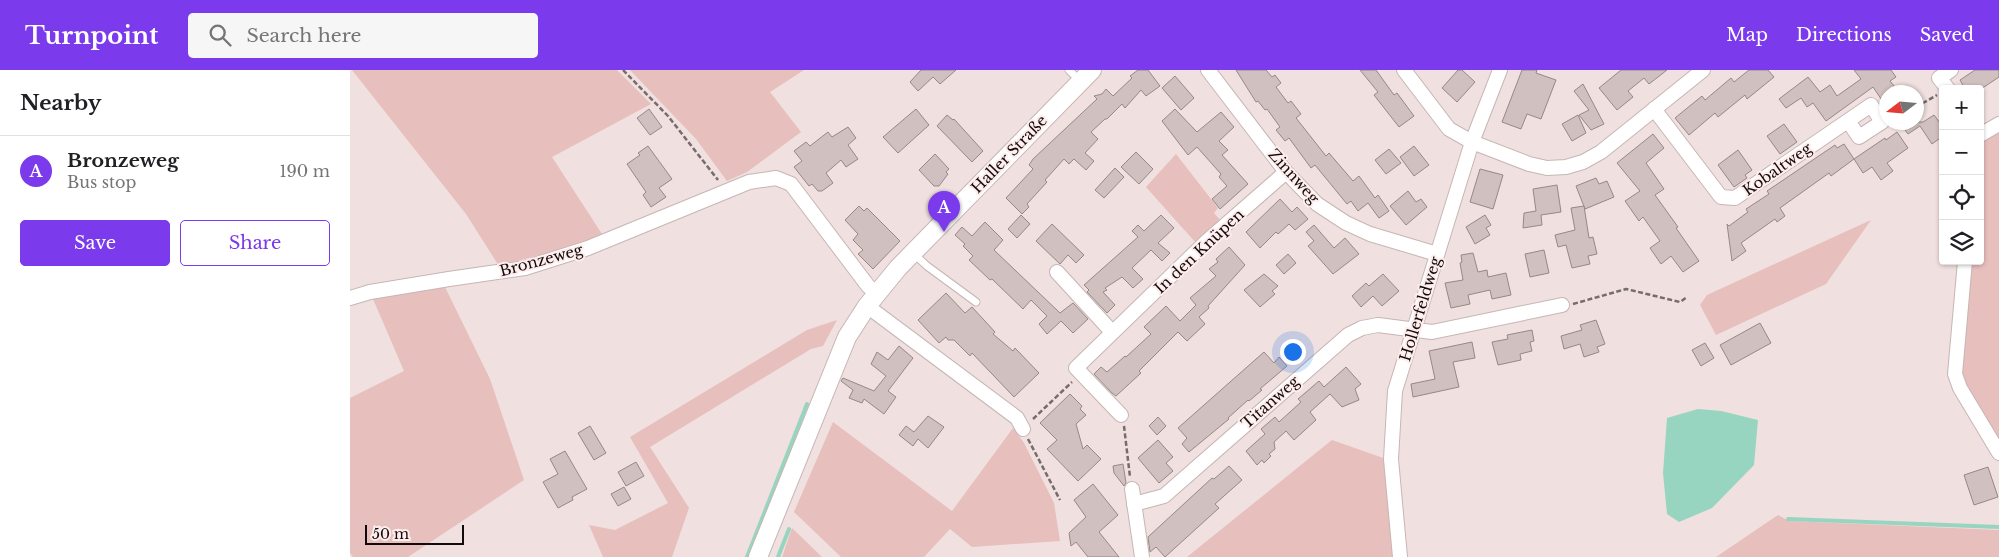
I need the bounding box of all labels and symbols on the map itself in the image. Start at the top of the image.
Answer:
north arrow [1879,85,1924,130]
street label: Haller Straße [967,111,1051,197]
street label: Kobaltweg [1739,138,1816,200]
street label: Zinnweg [1264,145,1324,208]
pin: A [928,191,960,232]
street label: In den Knüpen [1150,205,1248,297]
street label: Bronzeweg [497,239,586,280]
street label: Hollerfeldweg [1395,253,1445,364]
your location [1280,339,1306,365]
street label: Titanweg [1237,371,1304,432]
scale bar [365,522,464,545]

